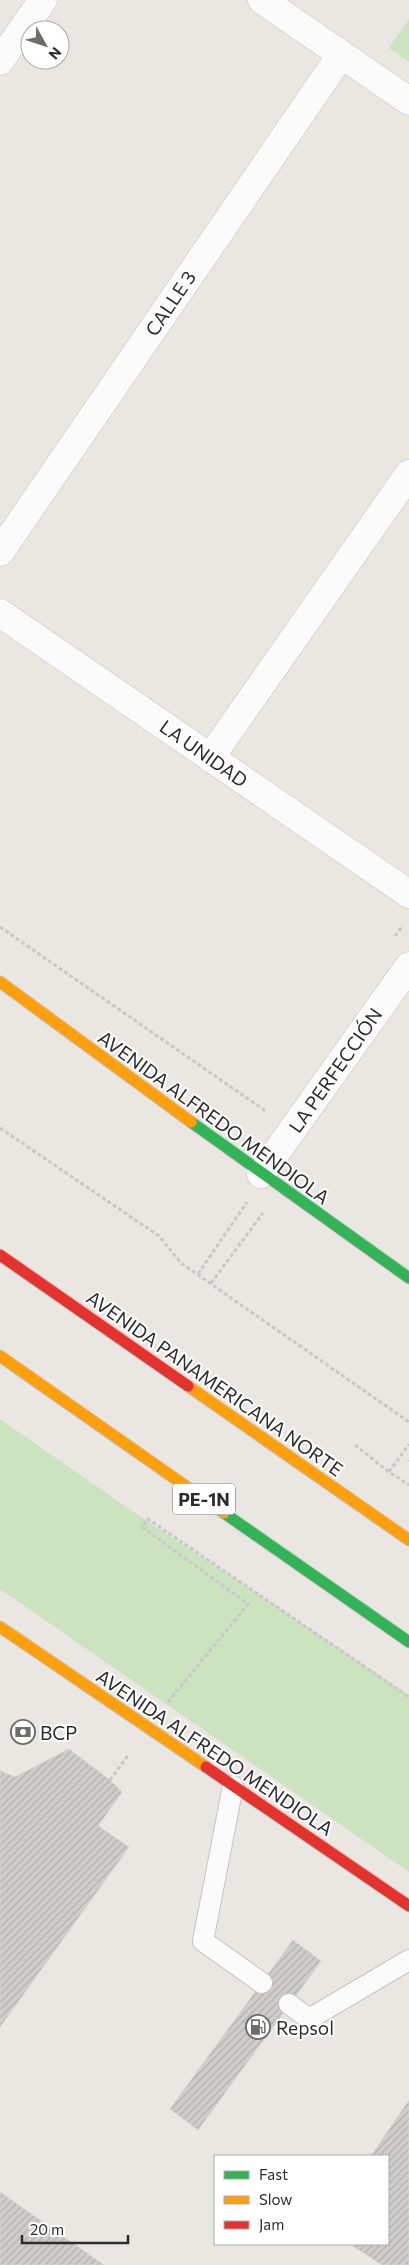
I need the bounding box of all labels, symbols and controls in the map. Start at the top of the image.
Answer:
north arrow [20,20,70,70]
text: N [45,44,65,63]
street label: CALLE 3 [140,266,200,340]
street label: LA UNIDAD [156,714,252,792]
street label: LA PERFECCIÓN [283,1003,387,1137]
street label: AVENIDA ALFREDO MENDIOLA [94,1025,334,1209]
street label: AVENIDA PANAMERICANA NORTE [82,1285,348,1481]
road number: PE-1N [173,1484,235,1515]
street label: AVENIDA ALFREDO MENDIOLA [92,1664,338,1840]
bank icon: BCP [10,1719,36,1745]
place label: BCP [40,1721,77,1744]
fuel station icon: Repsol [245,2014,271,2040]
place label: Repsol [276,2016,334,2039]
legend [214,2155,389,2245]
text: Fast [259,2165,288,2183]
text: Slow [259,2190,292,2208]
scale bar [22,2212,129,2244]
text: Jam [259,2215,284,2233]
text: 20 m [30,2220,64,2238]

